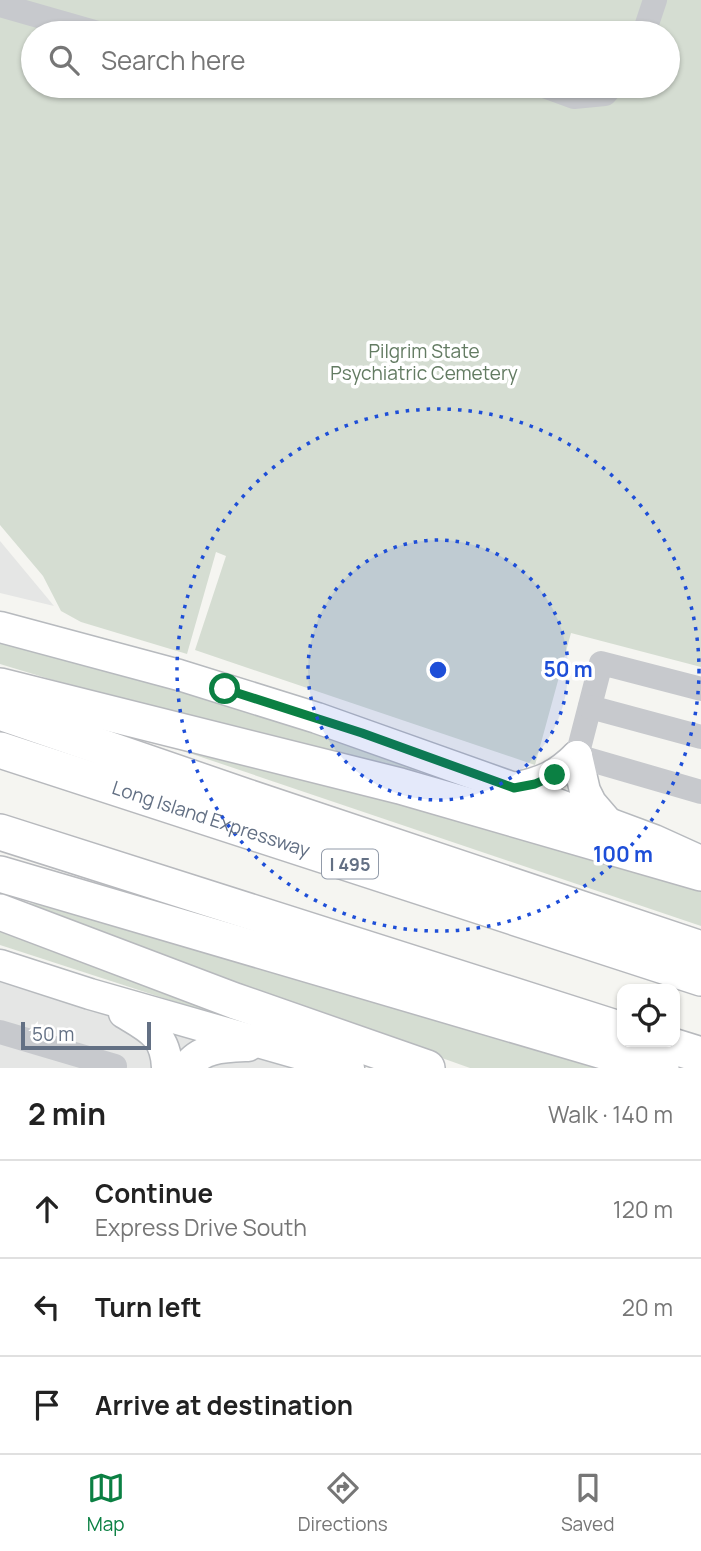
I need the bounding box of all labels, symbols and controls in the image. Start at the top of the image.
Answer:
search box [21,21,680,98]
icon: search [45,41,83,79]
text: Search here [101,42,246,78]
park label: Pilgrim State Psychiatric Cemetery [330,338,518,386]
text: 50 m [543,655,593,683]
centre of rings [426,658,450,682]
route start [209,673,240,704]
route end [539,759,570,790]
street label: Long Island Expressway [109,774,313,863]
text: 100 m [593,840,653,868]
road number: I 495 [322,850,378,878]
map controls [617,984,680,1047]
button: locate [617,984,680,1047]
scale bar [21,1019,150,1051]
text: 50 m [32,1021,74,1047]
text: 2 min [28,1093,106,1134]
text: Walk · 140 m [548,1098,673,1130]
text: Continue [95,1175,213,1211]
icon: ahead [28,1190,66,1228]
text: 120 m [613,1193,673,1225]
text: Express Drive South [95,1211,307,1243]
icon: left [28,1288,66,1326]
text: Turn left [95,1289,202,1325]
text: 20 m [622,1291,673,1323]
icon: arrive [28,1386,66,1424]
text: Arrive at destination [95,1387,353,1423]
tab: Map [87,1469,125,1537]
tab: Directions [298,1469,388,1537]
tab: Saved [561,1469,614,1537]

